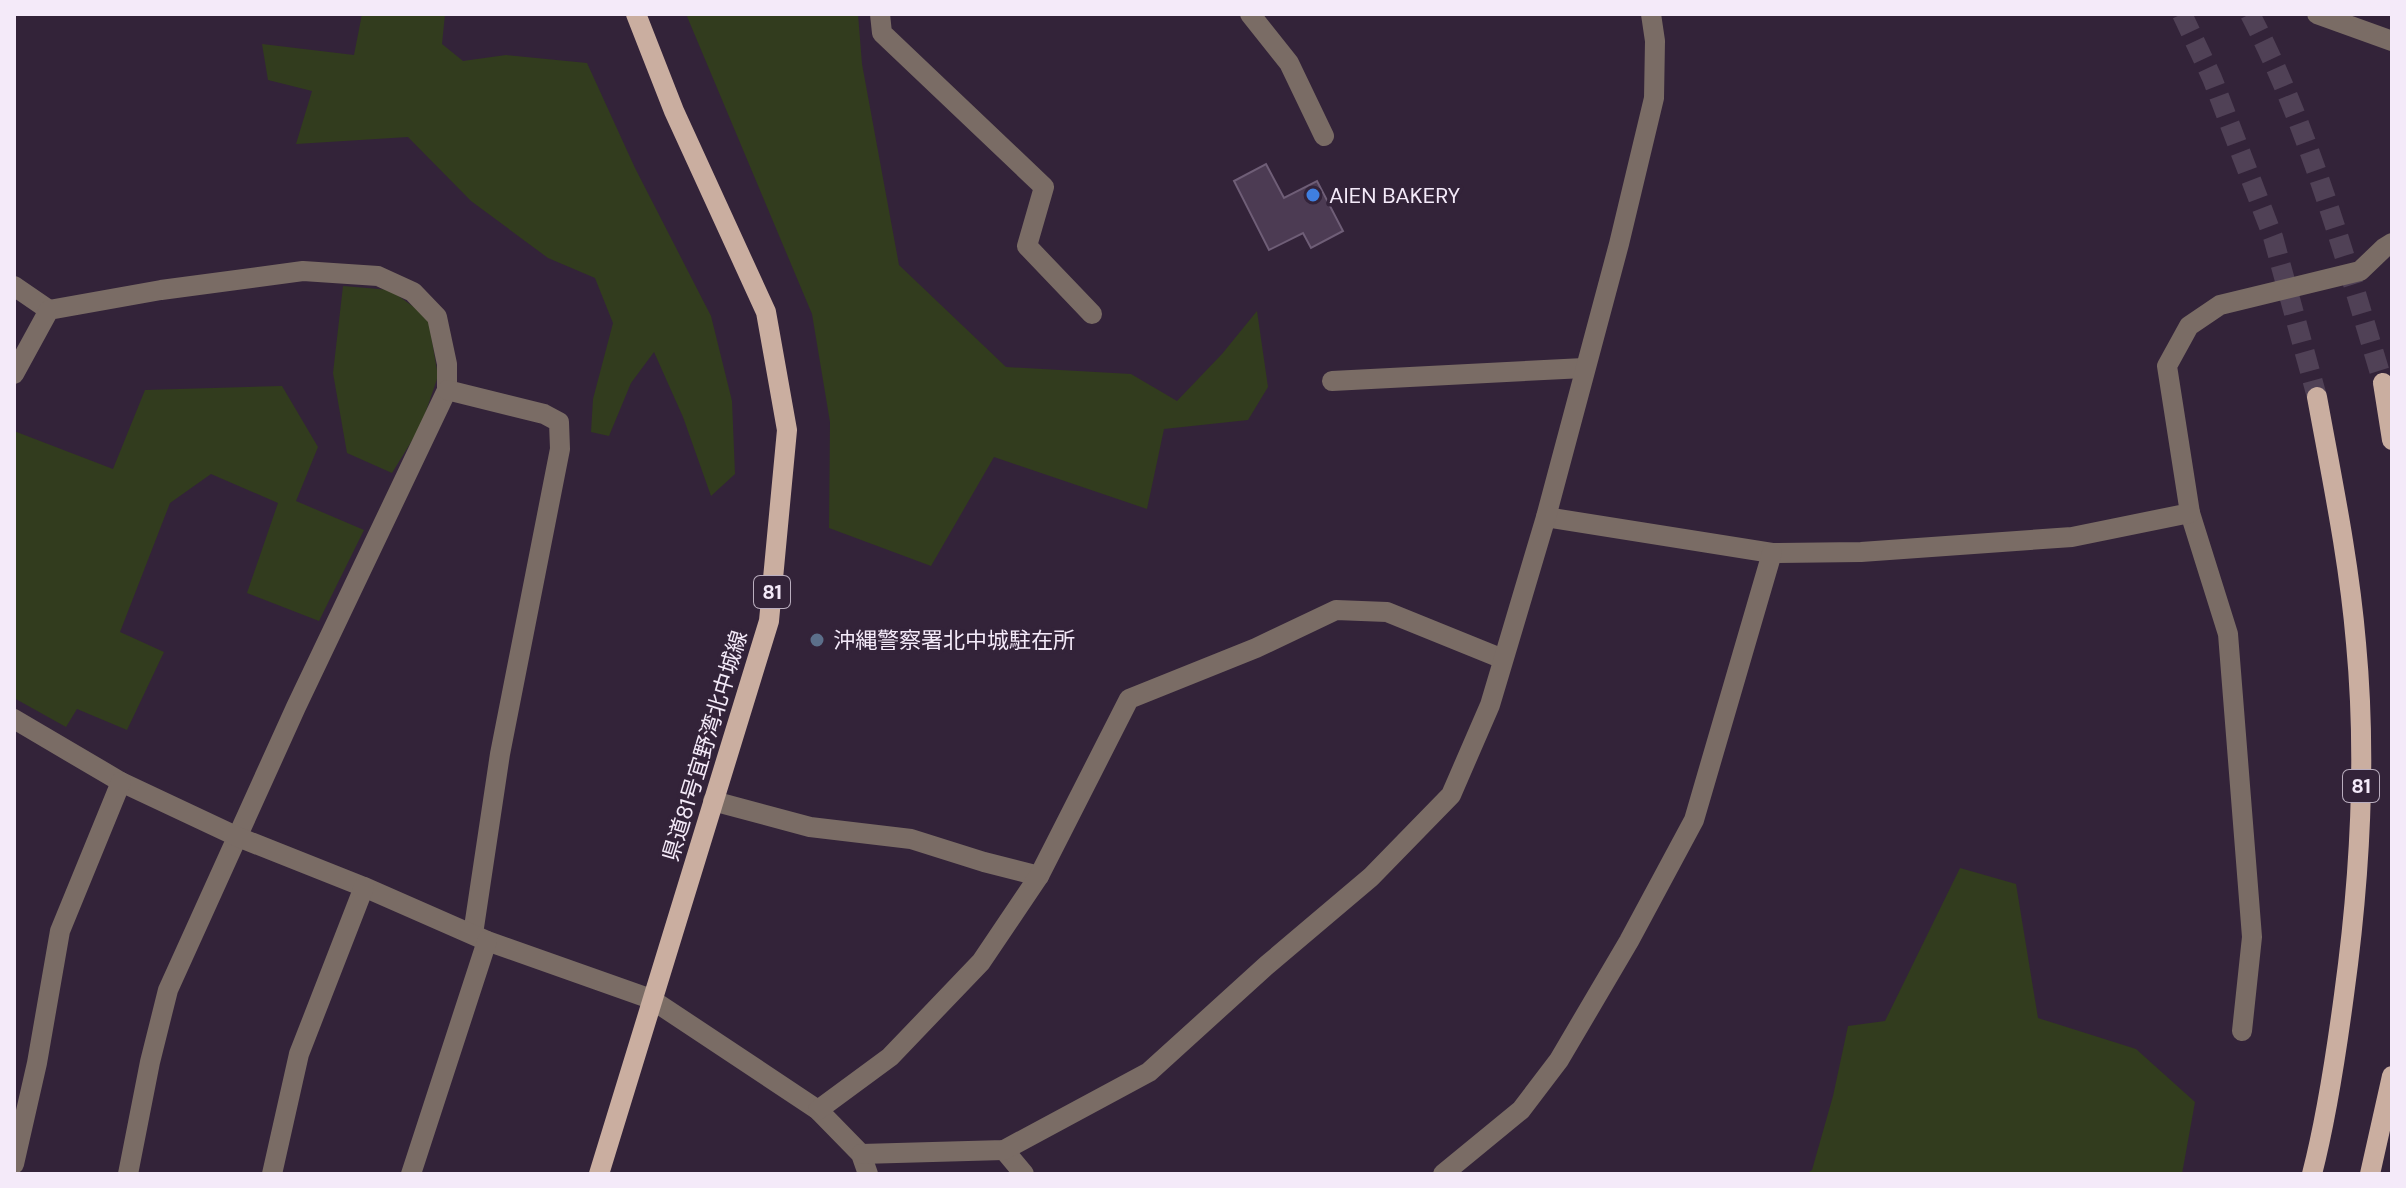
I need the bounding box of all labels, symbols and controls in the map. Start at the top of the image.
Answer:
place label: AIEN BAKERY [1329,181,1461,210]
marker: AIEN BAKERY [1304,186,1322,204]
road number: 81 [754,576,790,608]
place label: 沖縄警察署北中城駐在所 [833,626,1075,655]
street label: 県道81号宜野湾北中城線 [656,627,754,865]
marker: 沖縄警察署北中城駐在所 [808,631,826,649]
road number: 81 [2343,770,2379,802]

